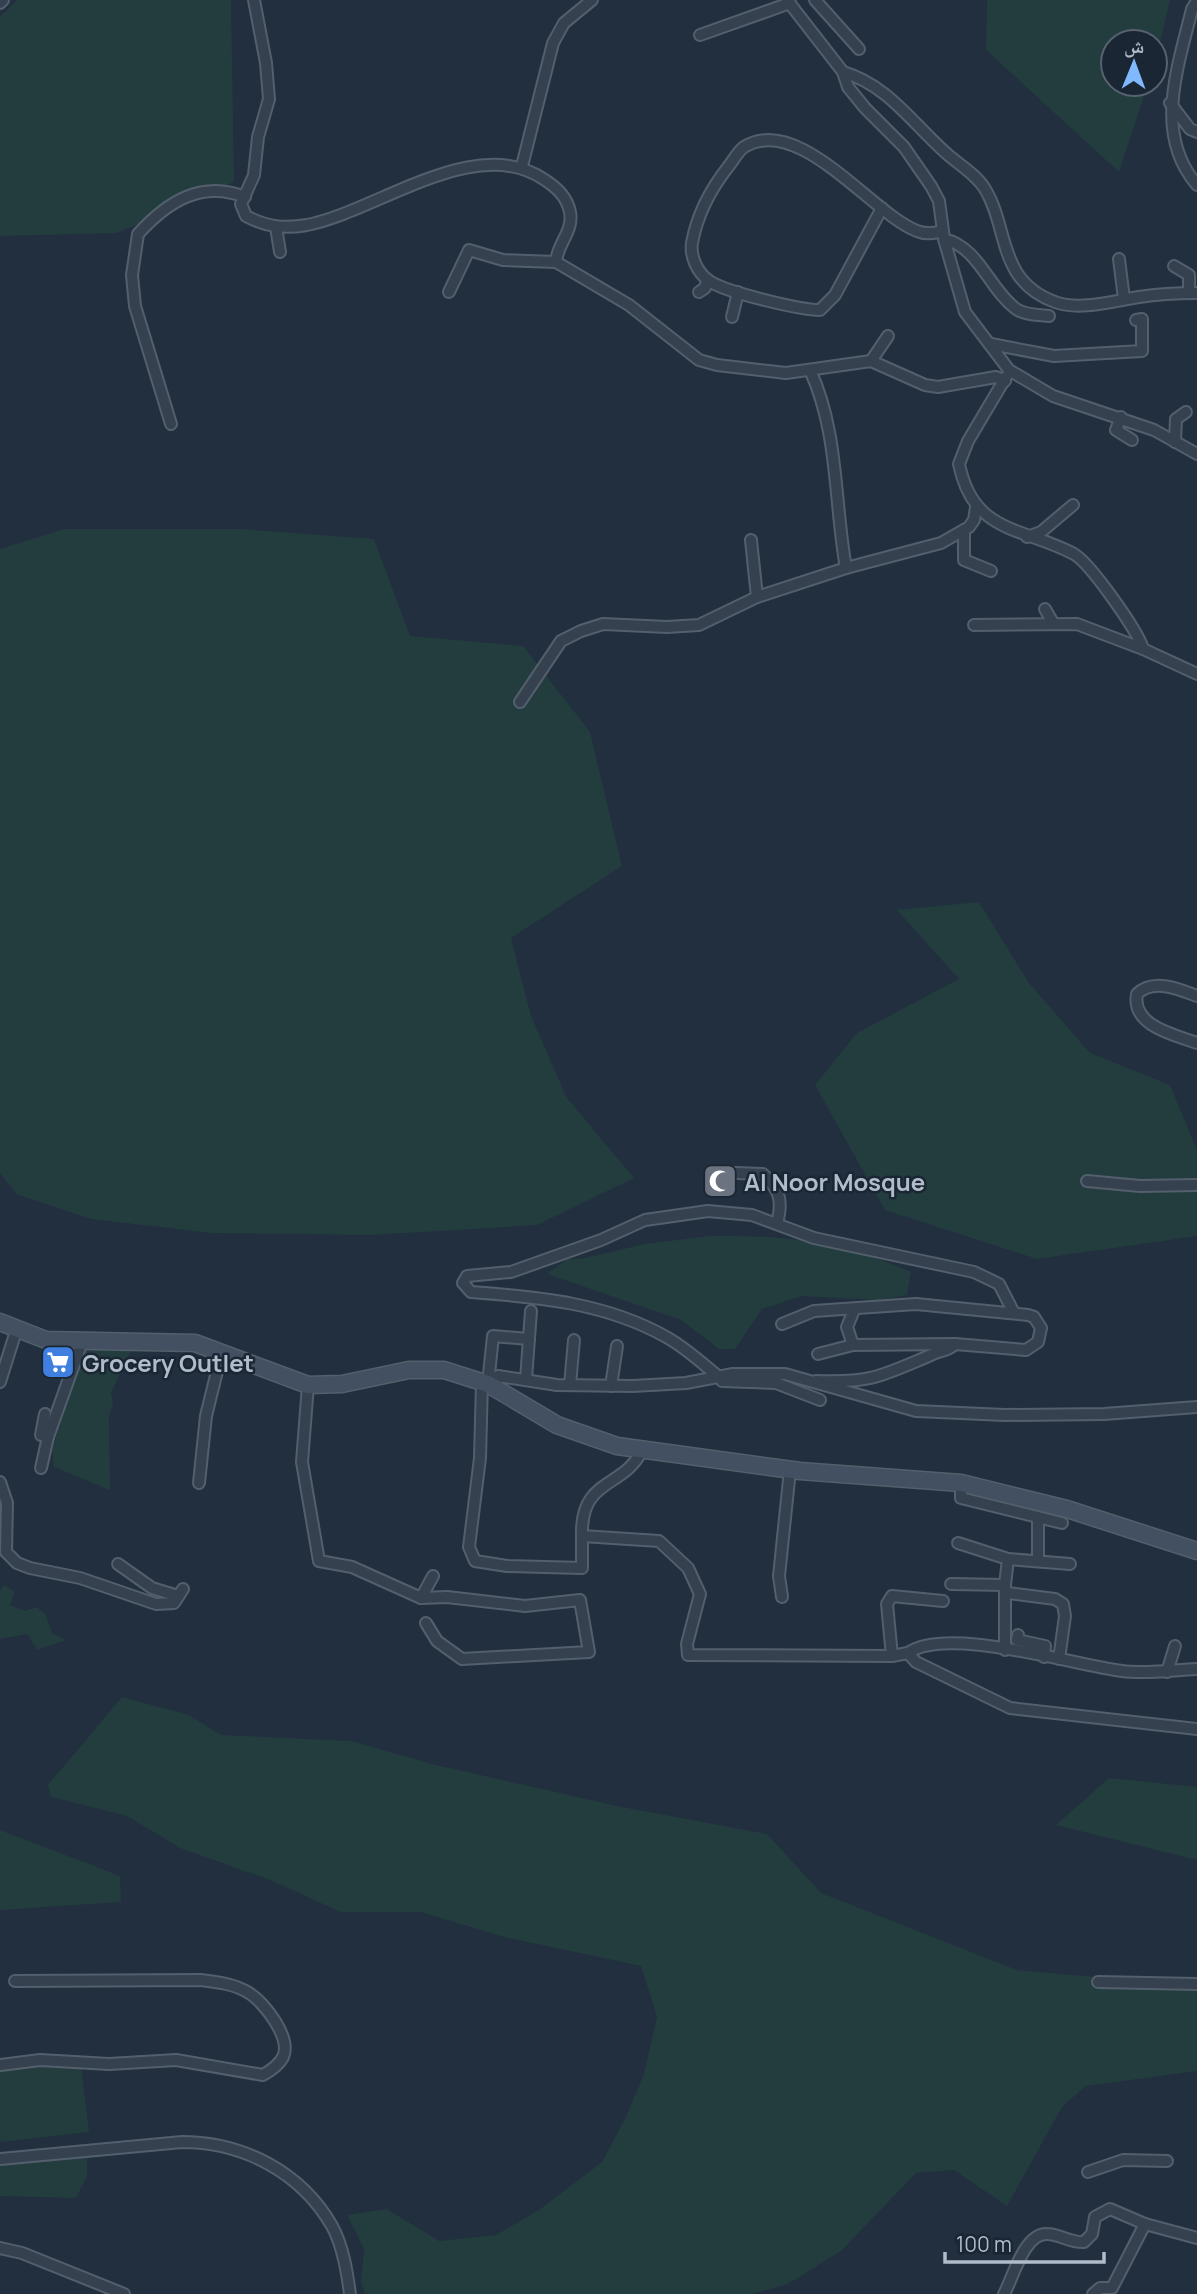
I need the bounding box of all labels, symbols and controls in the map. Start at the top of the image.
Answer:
north arrow [1099,28,1169,98]
text: ش [1124,33,1145,59]
mosque icon: Al Noor Mosque [701,1162,739,1200]
place label: Al Noor Mosque [744,1165,925,1198]
supermarket icon: Grocery Outlet [39,1343,77,1381]
place label: Grocery Outlet [82,1346,254,1379]
scale bar [945,2220,1104,2264]
text: 100 m [956,2230,1012,2258]

